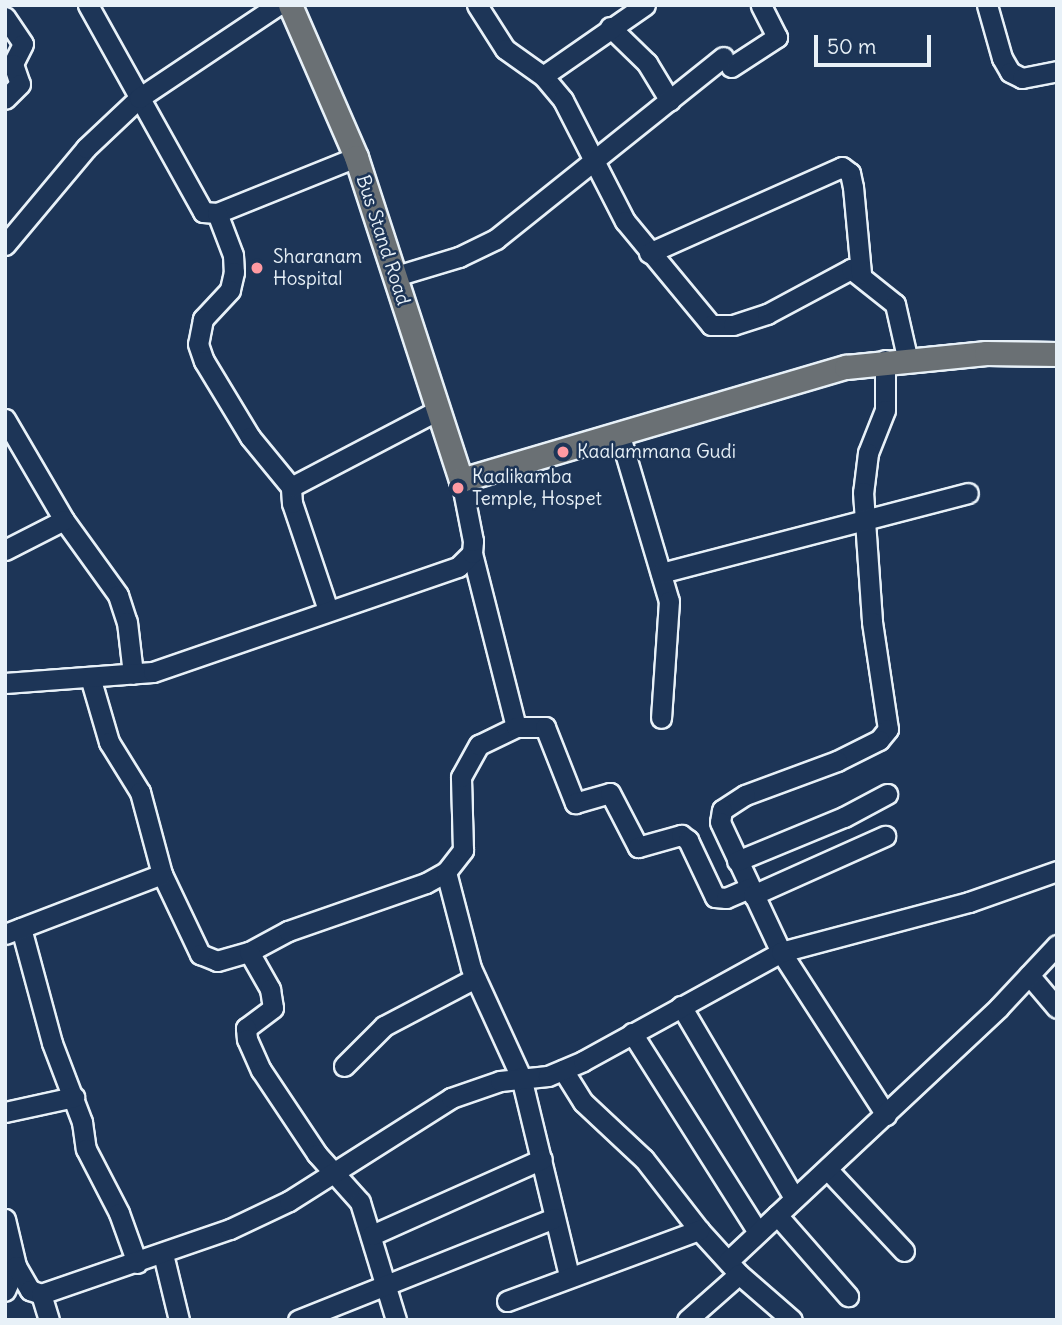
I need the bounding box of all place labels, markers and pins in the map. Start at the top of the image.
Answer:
place label: Sharanam Hospital [273,246,362,290]
marker: Sharanam Hospital [247,258,267,278]
place label: Kaalammana Gudi [577,441,736,463]
marker: Kaalammana Gudi [555,444,571,460]
place label: Kaalikamba Temple, Hospet [472,466,602,510]
marker: Kaalikamba Temple, Hospet [450,480,466,496]

